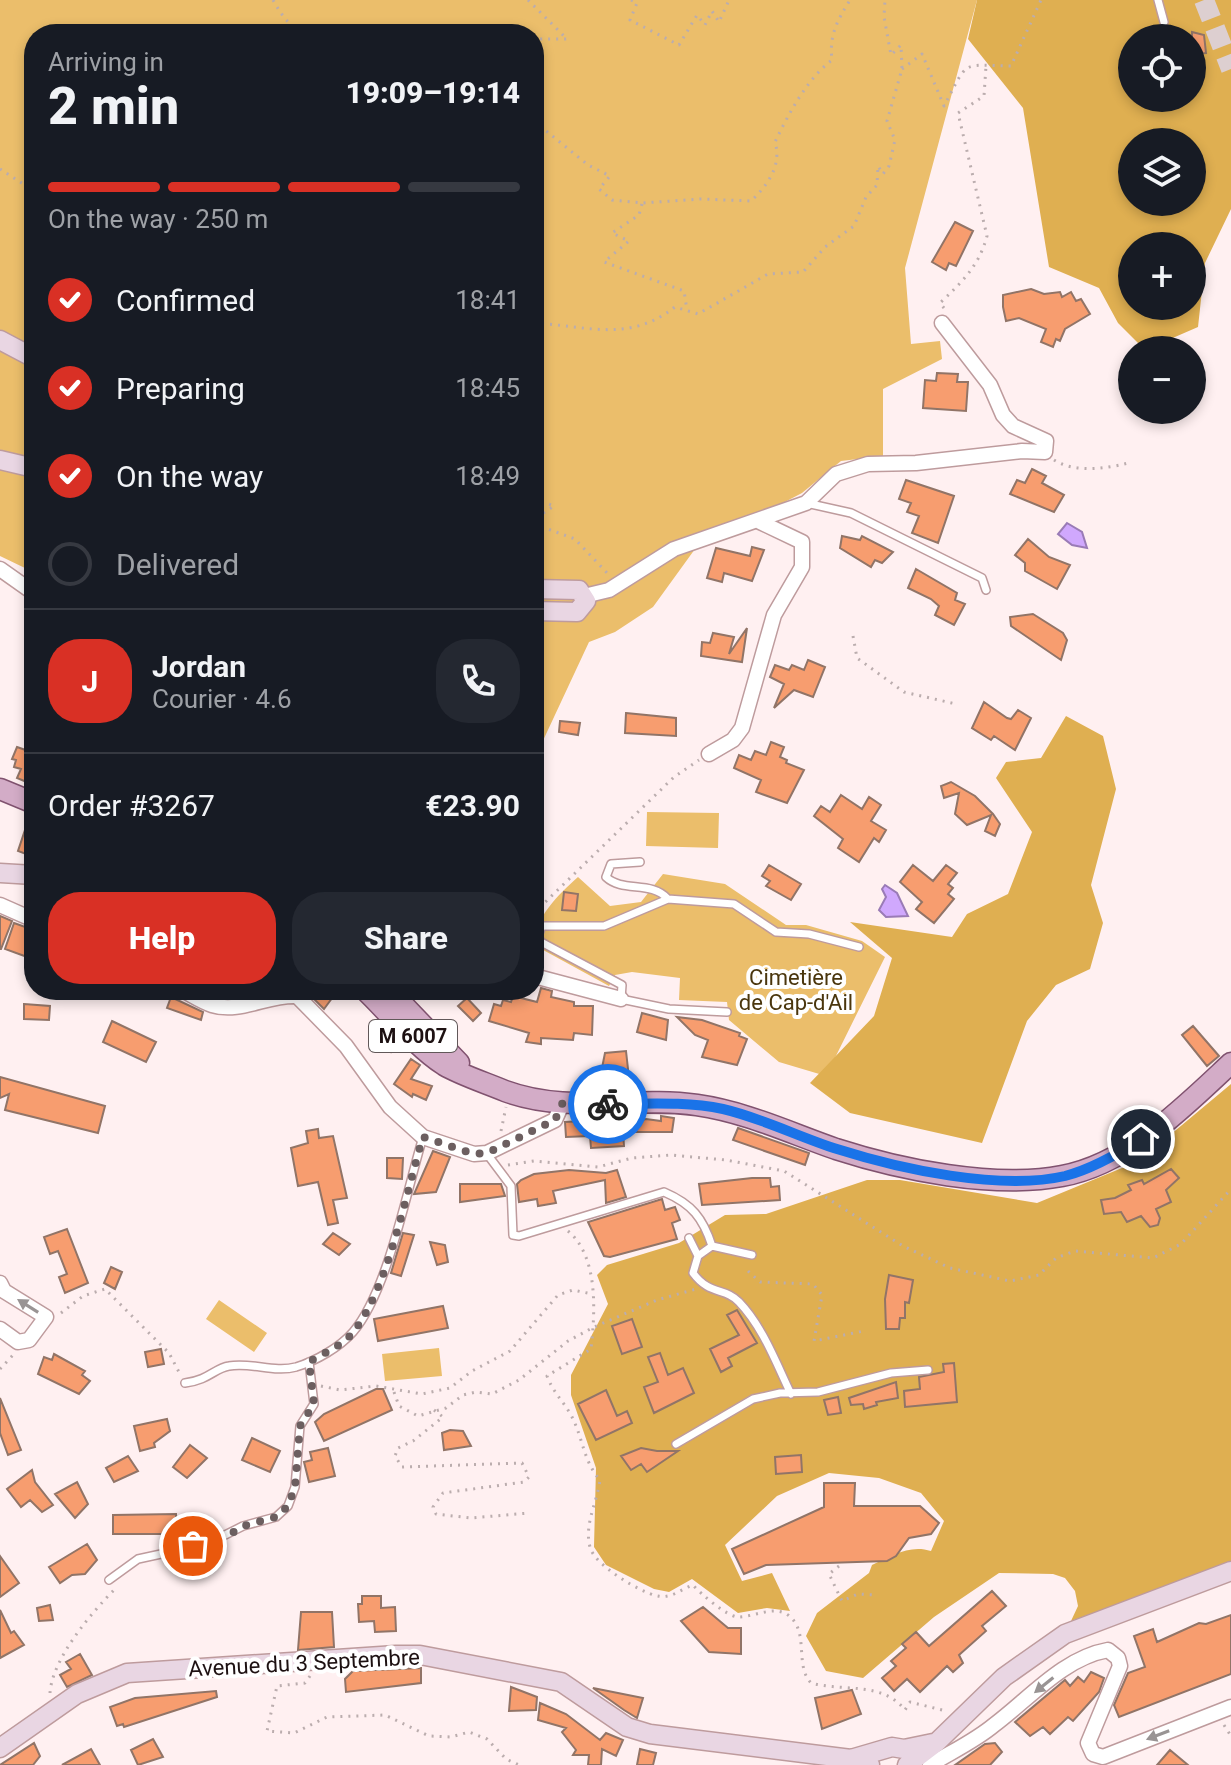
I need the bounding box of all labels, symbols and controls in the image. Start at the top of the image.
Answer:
map controls [1118,24,1206,424]
button: locate [1118,24,1206,112]
text: Arriving in [48,47,164,77]
text: 19:09–19:14 [345,75,520,110]
text: 2 min [48,76,179,137]
button: layers [1118,128,1206,216]
text: On the way · 250 m [48,204,268,234]
button: + [1118,232,1206,320]
icon: check [48,278,92,322]
text: Confirmed [116,283,255,318]
text: 18:41 [455,285,520,315]
button: − [1118,336,1206,424]
icon: check [48,366,92,410]
text: Preparing [116,371,245,406]
text: 18:45 [455,373,520,403]
icon: check [48,454,92,498]
text: On the way [116,459,263,494]
text: 18:49 [455,461,520,491]
text: Delivered [116,547,239,582]
button: phone [436,639,520,723]
text: Jordan [152,649,246,684]
text: J [82,664,98,699]
text: Courier · 4.6 [152,684,292,714]
text: Order #3267 [48,788,215,823]
text: €23.90 [425,788,520,823]
button: Help [48,892,276,984]
button: Share [292,892,520,984]
park label: Cimetière de Cap-d'Ail [739,965,853,1015]
road number: M 6007 [369,1020,457,1052]
courier [568,1064,648,1144]
icon: bike [586,1082,630,1126]
pin [1107,1105,1175,1173]
icon: home [1119,1117,1163,1161]
one-way arrow [17,1300,39,1314]
pin [159,1512,227,1580]
icon: bag [171,1524,215,1568]
street label: Avenue du 3 Septembre [188,1644,420,1682]
one-way arrow [1035,1676,1055,1693]
one-way arrow [1146,1729,1170,1742]

